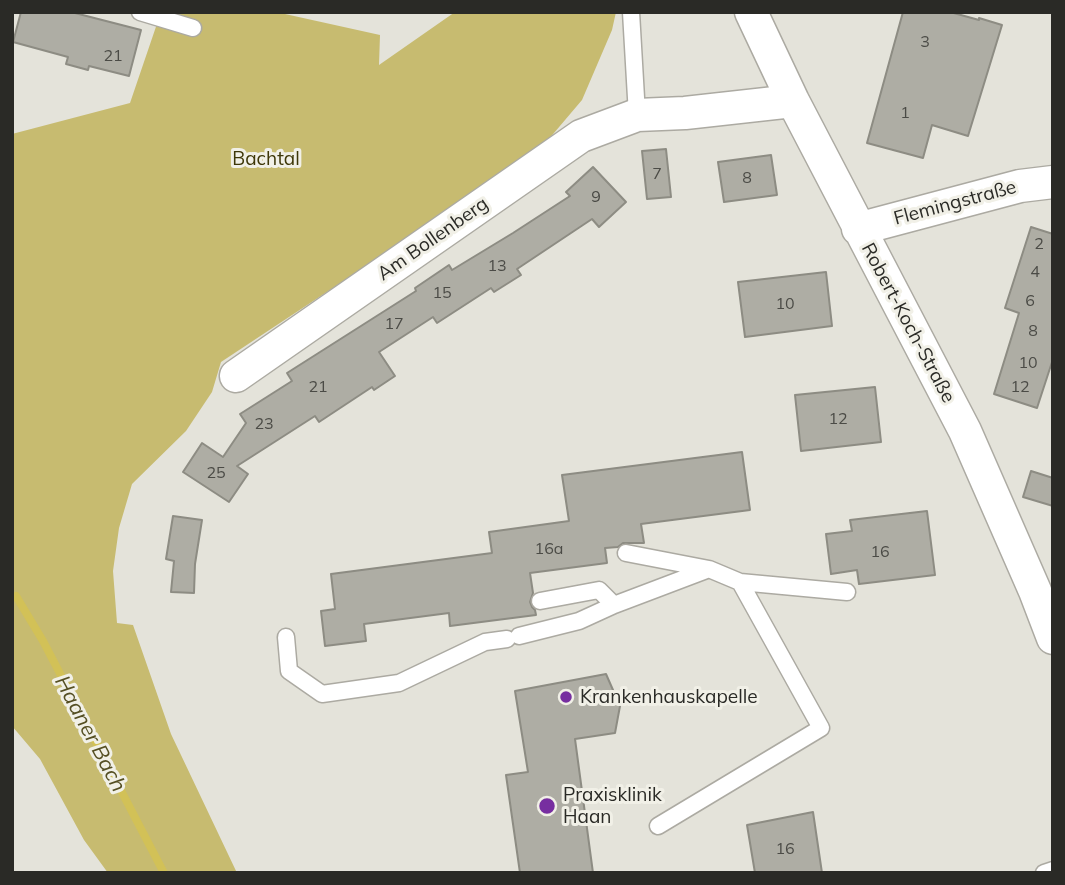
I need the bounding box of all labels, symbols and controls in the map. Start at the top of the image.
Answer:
house number: 3 [920,32,930,52]
house number: 21 [103,46,123,66]
house number: 1 [900,103,910,123]
park label: Bachtal [232,148,300,170]
house number: 7 [652,164,662,184]
house number: 8 [742,168,752,188]
street label: Flemingstraße [891,176,1019,230]
house number: 9 [591,187,601,207]
street label: Am Bollenberg [373,192,493,286]
house number: 2 [1034,234,1044,254]
street label: Robert-Koch-Straße [856,239,960,407]
house number: 13 [487,256,507,276]
house number: 4 [1030,262,1040,282]
house number: 15 [432,283,452,303]
house number: 6 [1025,291,1035,311]
house number: 10 [775,294,795,314]
house number: 17 [384,314,404,334]
house number: 8 [1028,321,1038,341]
house number: 10 [1018,353,1038,373]
house number: 21 [308,377,328,397]
house number: 12 [1010,377,1030,397]
house number: 12 [828,409,848,429]
house number: 23 [254,414,274,434]
house number: 25 [206,463,226,483]
house number: 16a [535,539,563,559]
house number: 16 [870,542,890,562]
water label: Haaner Bach [49,672,131,796]
place label: Krankenhauskapelle [580,686,758,708]
marker: Krankenhauskapelle [558,689,574,705]
place label: Praxisklinik Haan [563,784,662,828]
marker: Praxisklinik Haan [537,796,557,816]
house number: 16 [775,839,795,859]

